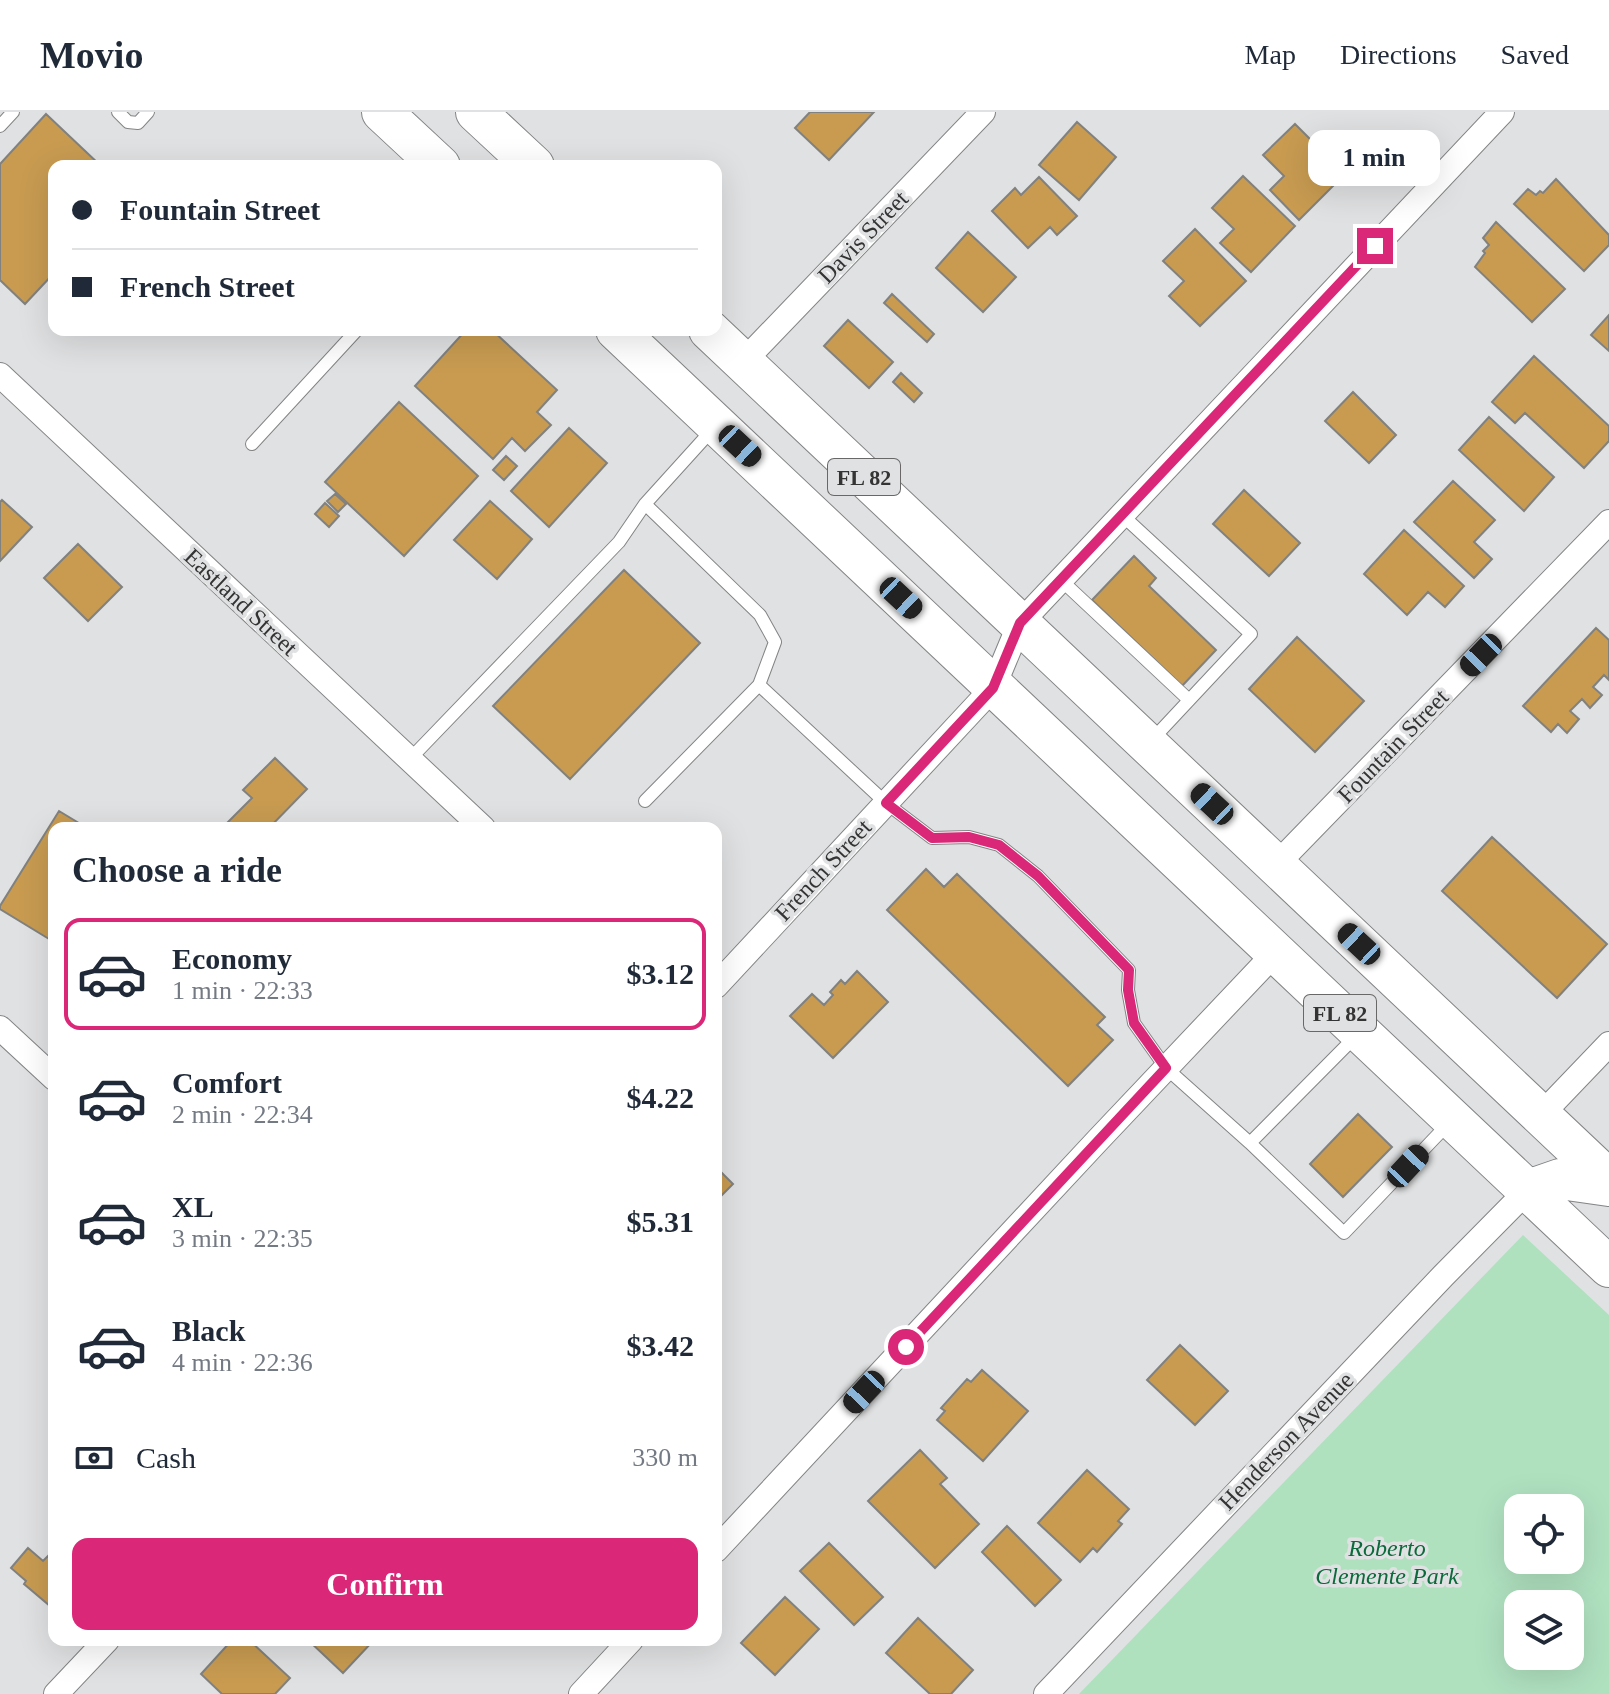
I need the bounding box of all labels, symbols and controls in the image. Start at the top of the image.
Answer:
text: Movio [40,34,143,76]
text: Map [1245,39,1296,70]
text: Directions [1340,39,1457,70]
text: Saved [1501,39,1569,70]
callout: 1 min [1309,130,1441,186]
text: 1 min [1343,143,1405,172]
street label: Davis Street [813,185,914,288]
text: Fountain Street [120,193,320,226]
route end [1357,228,1393,264]
text: French Street [120,270,295,303]
car [714,421,766,471]
road number: FL 82 [828,459,900,495]
street label: Eastland Street [179,543,303,661]
car [875,573,927,623]
car [1456,629,1506,681]
street label: Fountain Street [1332,684,1454,808]
car [1186,779,1238,829]
street label: French Street [770,814,877,926]
text: Choose a ride [72,850,282,890]
car [1333,919,1385,969]
icon: car [76,938,148,1010]
text: Economy [172,942,292,975]
text: $3.12 [627,957,694,990]
text: 1 min · 22:33 [172,976,313,1005]
road number: FL 82 [1304,995,1376,1031]
icon: car [76,1062,148,1134]
text: Comfort [172,1066,282,1099]
text: $4.22 [627,1081,694,1114]
text: 2 min · 22:34 [172,1100,313,1129]
car [1383,1140,1433,1192]
icon: car [76,1186,148,1258]
text: XL [172,1190,214,1223]
text: $5.31 [627,1205,694,1238]
text: 3 min · 22:35 [172,1224,313,1253]
icon: car [76,1310,148,1382]
text: Black [172,1314,245,1347]
text: $3.42 [627,1329,694,1362]
route start [888,1329,924,1365]
text: 4 min · 22:36 [172,1348,313,1377]
car [839,1366,889,1418]
street label: Henderson Avenue [1214,1367,1358,1515]
icon: cash [72,1436,116,1480]
text: Cash [136,1441,196,1474]
text: 330 m [632,1443,698,1472]
map controls [1504,1494,1584,1670]
button: locate [1504,1494,1584,1574]
park label: Roberto Clemente Park [1315,1535,1459,1589]
button: Confirm [72,1538,698,1630]
button: layers [1504,1590,1584,1670]

